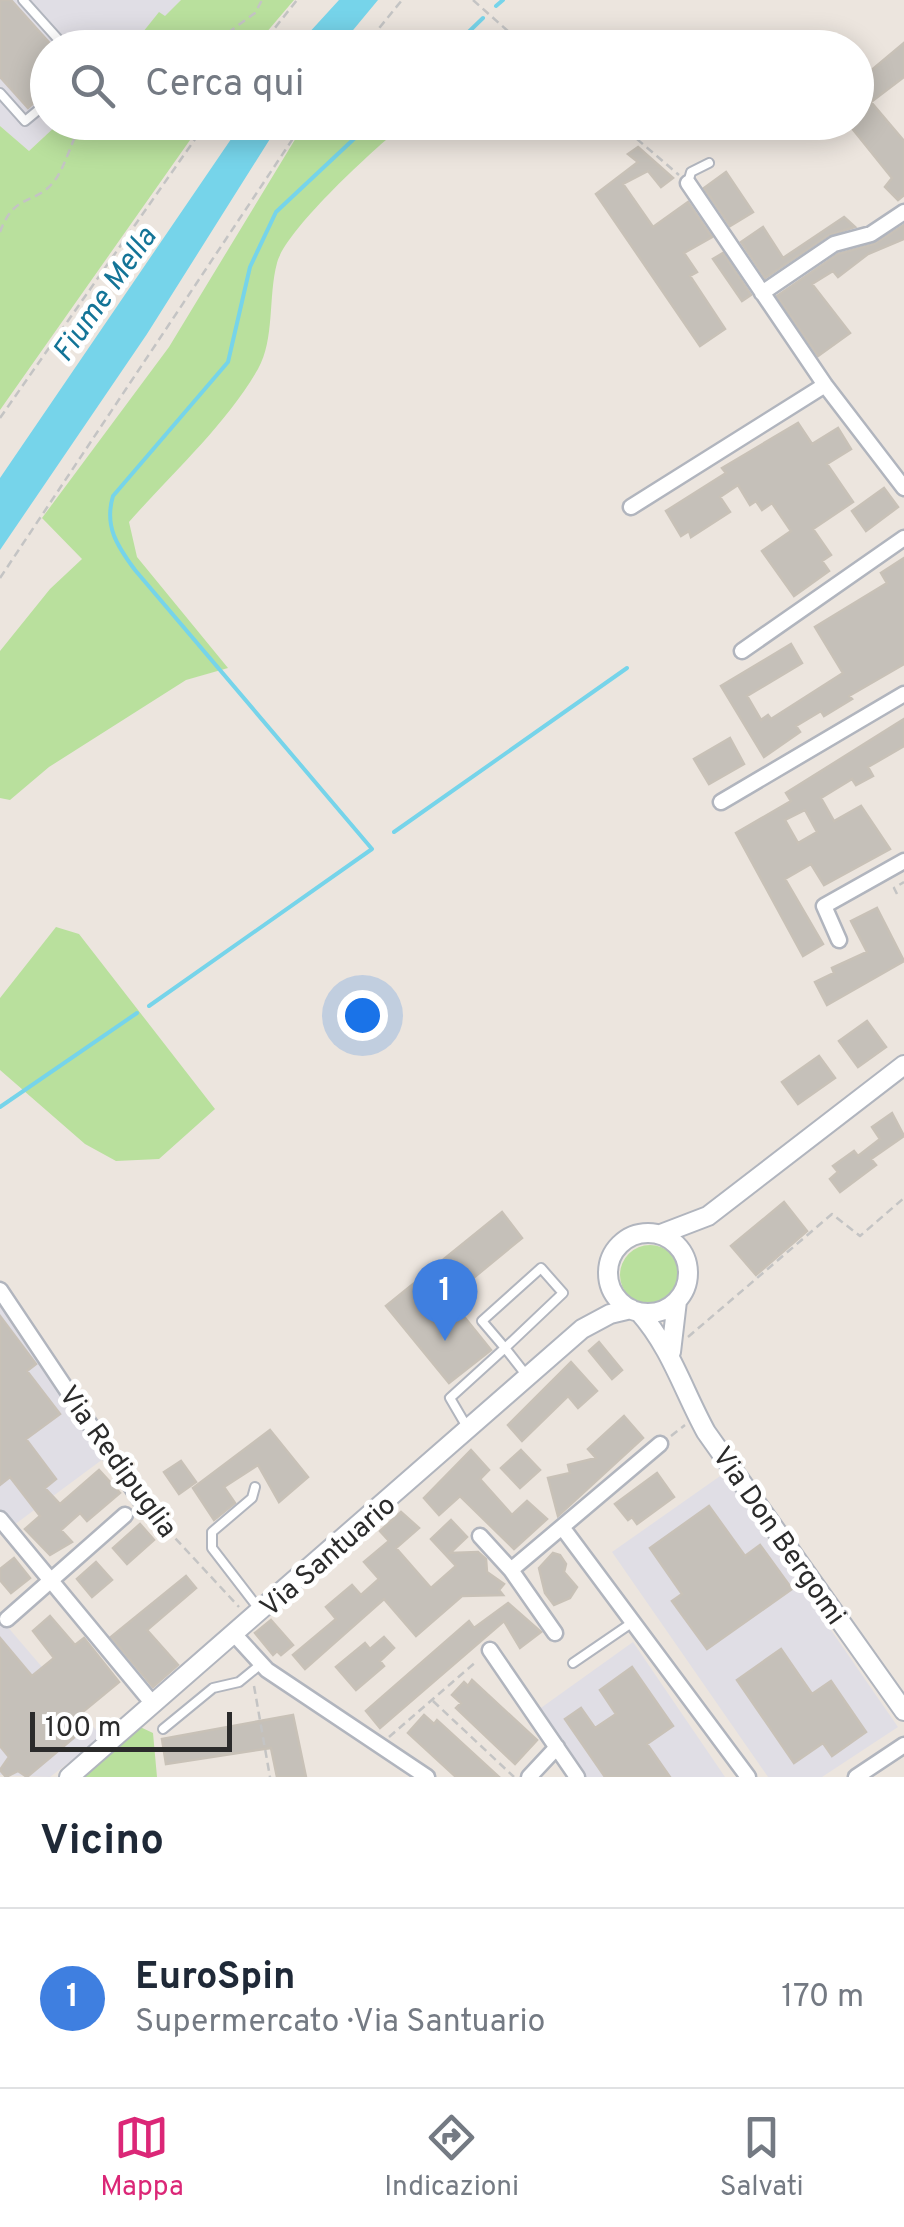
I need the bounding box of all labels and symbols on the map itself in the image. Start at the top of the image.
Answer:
water label: Fiume Mella [46,220,166,370]
your location [337,990,388,1041]
pin: 1 [412,1258,478,1341]
street label: Via Redipuglia [49,1380,184,1546]
street label: Via Don Bergomi [703,1441,852,1633]
street label: Via Santuario [254,1488,404,1626]
scale bar [30,1707,232,1752]

